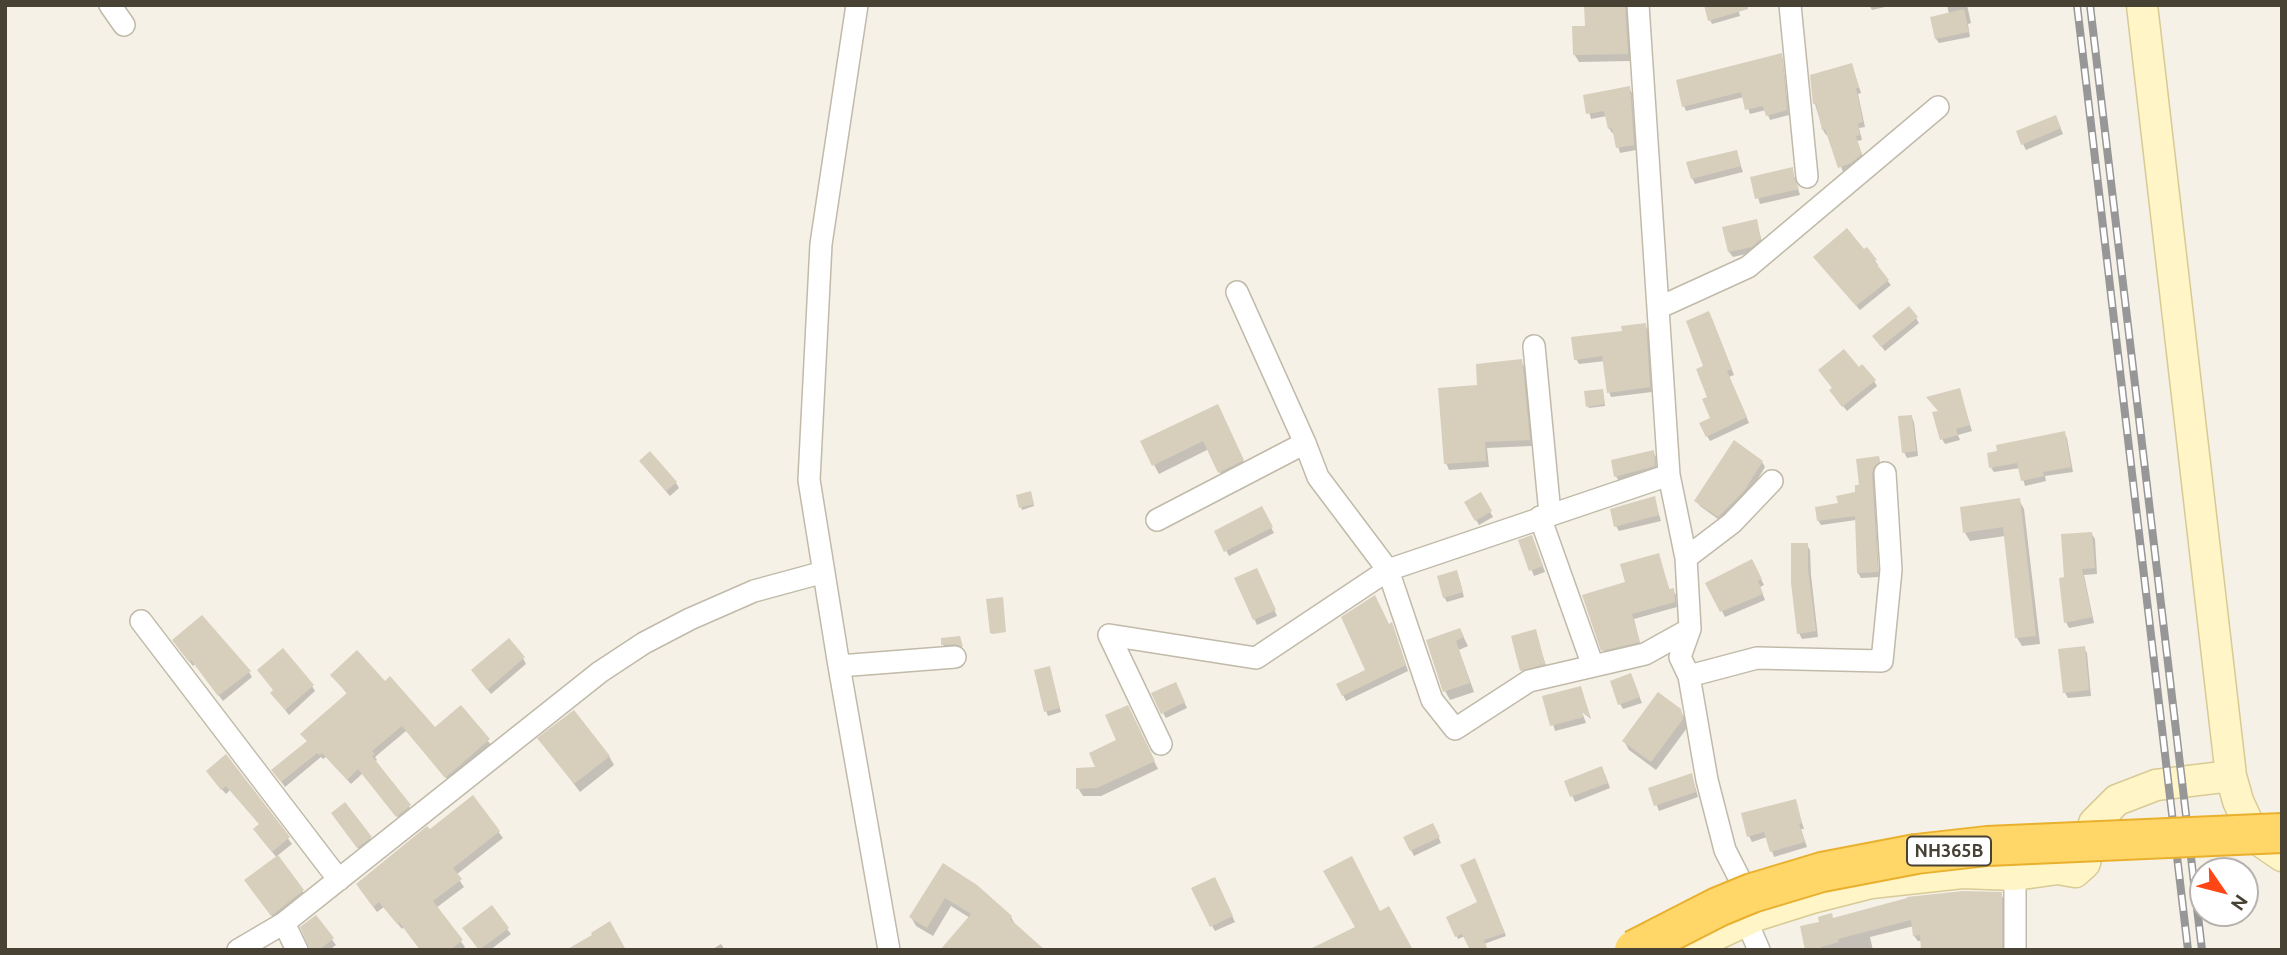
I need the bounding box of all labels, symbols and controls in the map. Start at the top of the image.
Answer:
road number: NH365B [1907,836,1991,866]
north arrow [2189,857,2259,927]
text: N [2226,891,2253,915]

